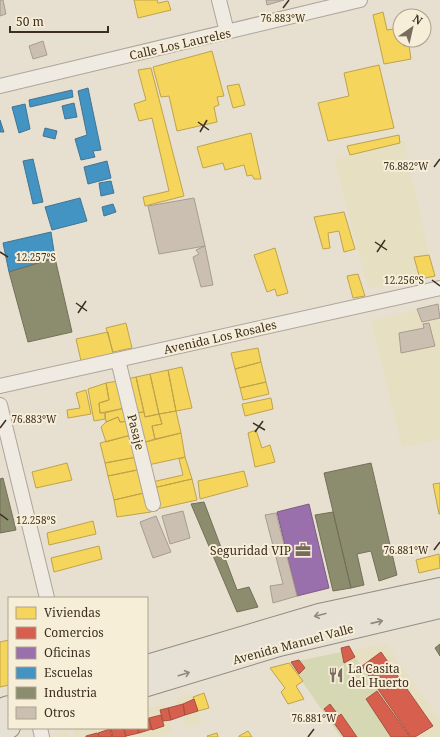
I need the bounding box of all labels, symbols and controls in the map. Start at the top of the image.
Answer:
scale bar [10,8,108,34]
north arrow [392,8,432,48]
text: 76.883°W [261,11,306,25]
text: N [410,11,426,28]
text: 50 m [16,13,44,30]
street label: Calle Los Laureles [128,24,232,64]
text: 76.882°W [384,159,429,173]
text: 12.257°S [16,250,56,264]
text: 12.256°S [384,273,424,287]
street label: Avenida Los Rosales [162,316,278,358]
text: 76.883°W [12,412,57,426]
street label: Pasaje [123,412,149,452]
text: 12.258°S [16,513,56,527]
office icon: Seguridad VIP [294,541,312,559]
place label: Seguridad VIP [210,542,291,559]
text: 76.881°W [384,543,429,557]
legend [8,597,148,729]
text: Viviendas [44,604,100,621]
one-way arrow [314,612,327,619]
one-way arrow [371,617,384,625]
street label: Avenida Manuel Valle [231,620,355,668]
text: Comercios [44,624,104,641]
text: Oficinas [44,644,91,661]
place label: La Casita del Huerto [348,660,409,691]
text: Escuelas [44,664,93,681]
restaurant icon: La Casita del Huerto [327,666,345,684]
one-way arrow [178,670,191,677]
text: Industria [44,684,97,701]
text: Otros [44,704,75,721]
text: 76.881°W [292,711,337,725]

